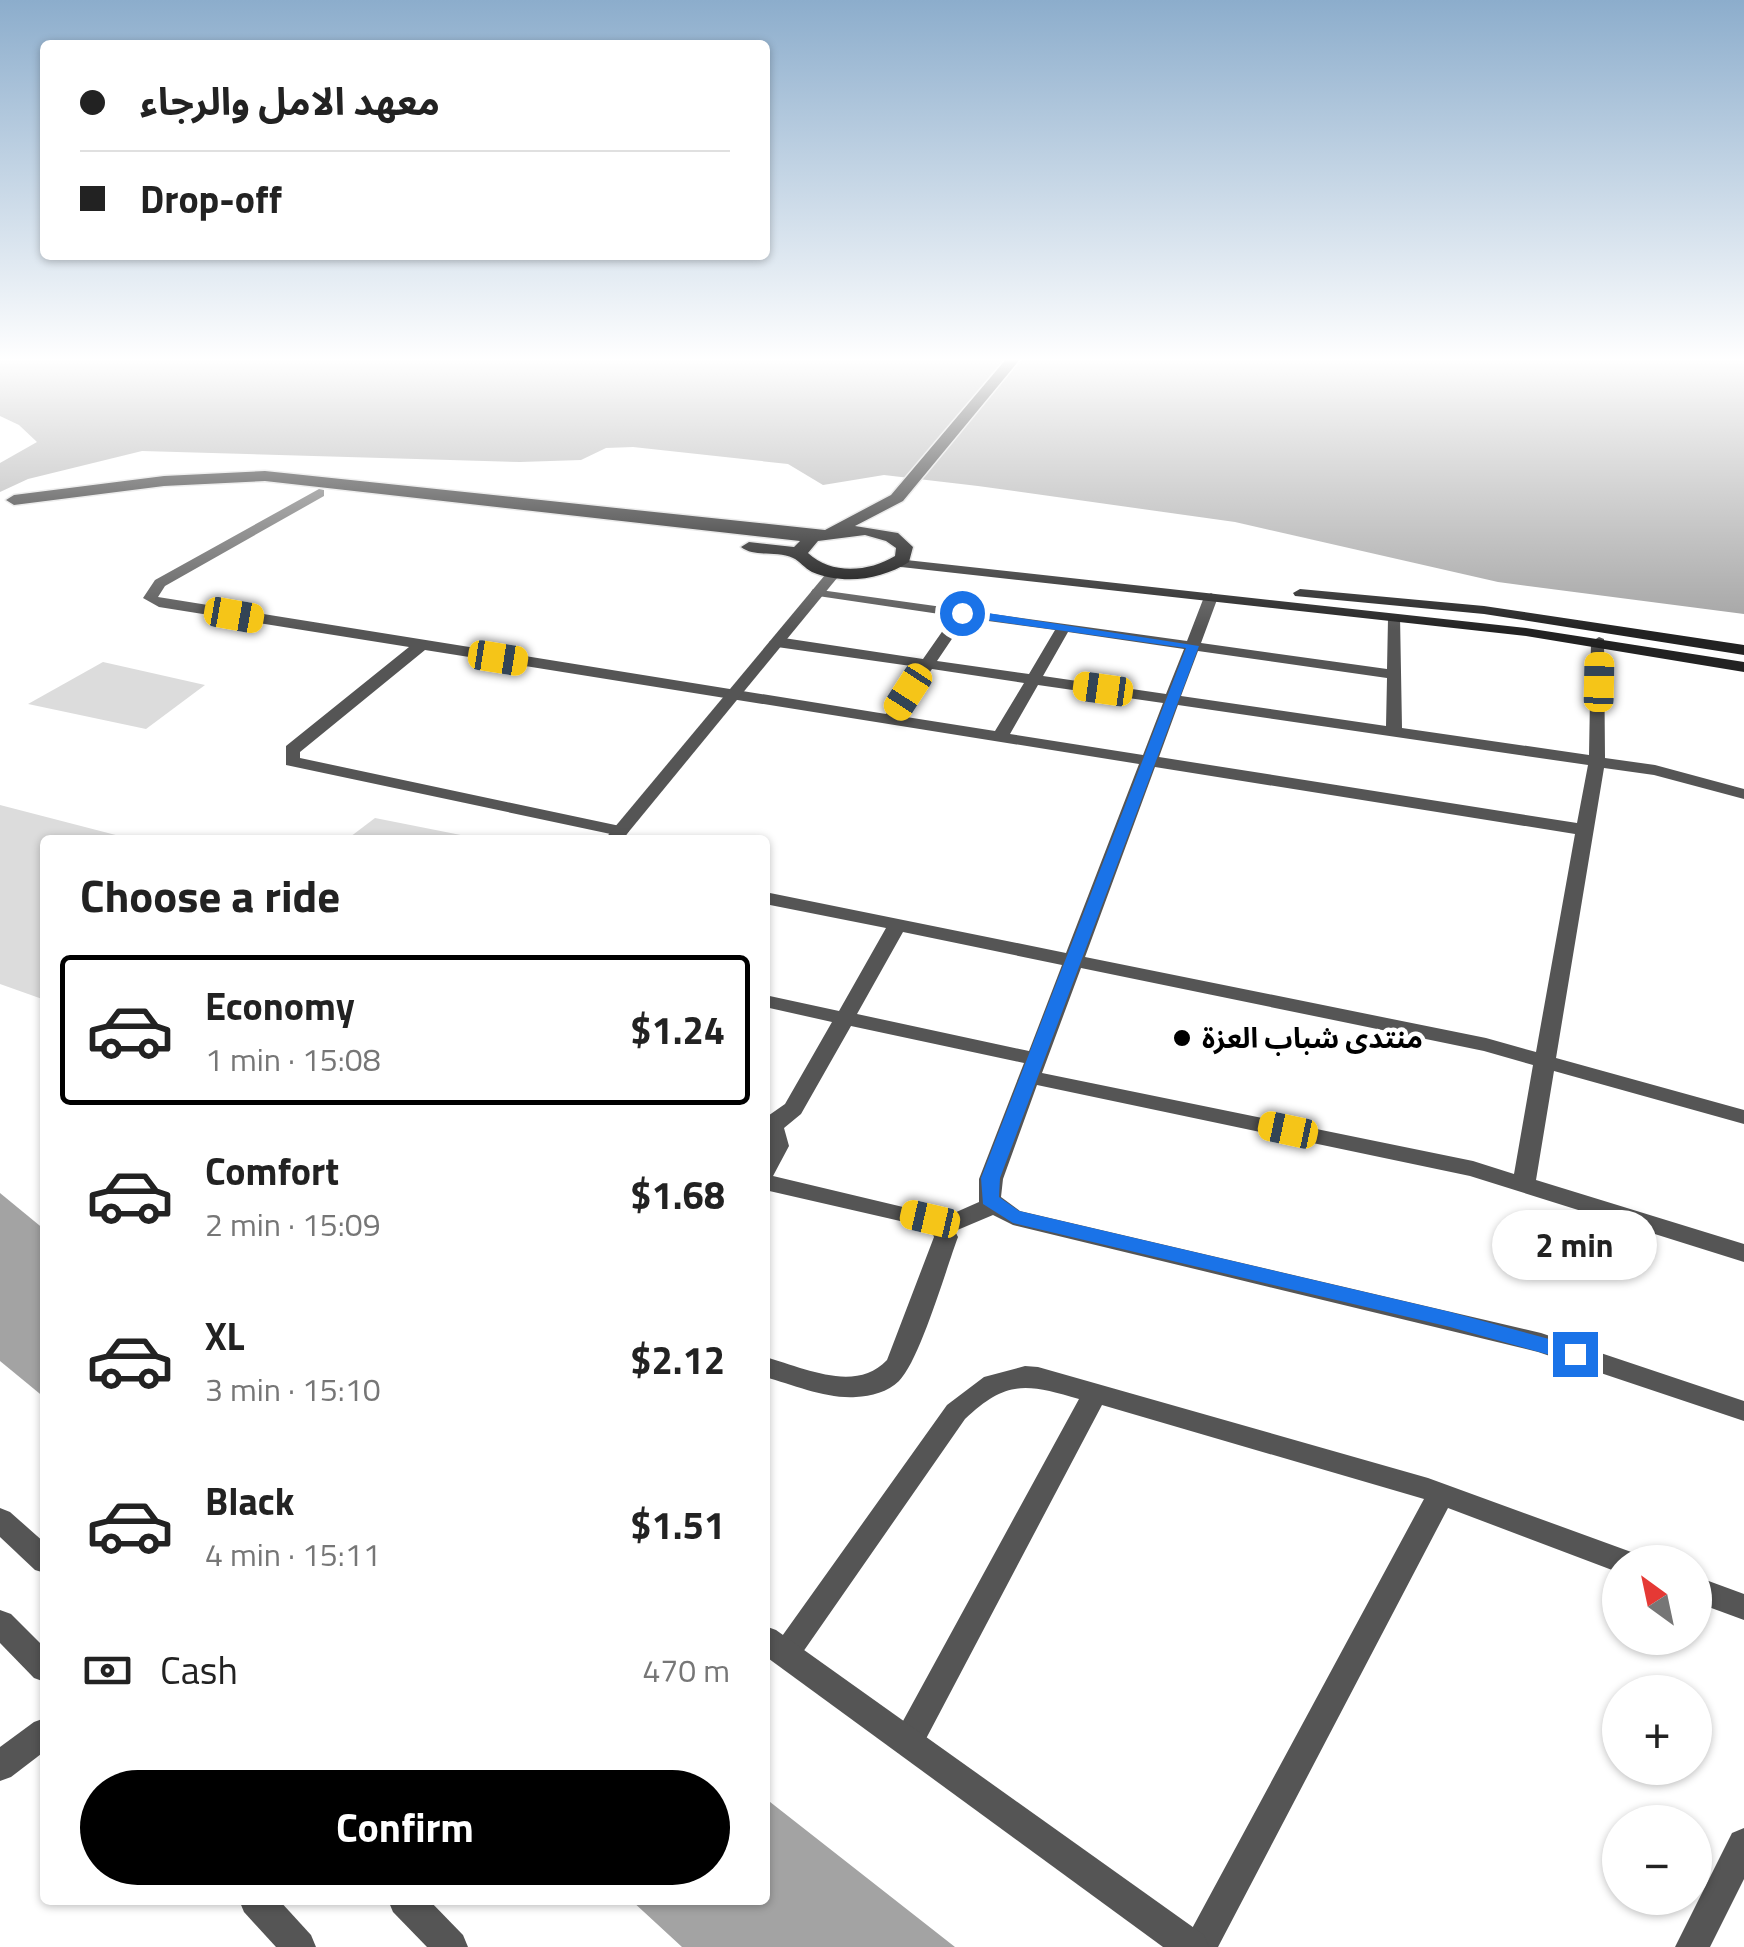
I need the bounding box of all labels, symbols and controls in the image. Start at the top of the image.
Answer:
text: معهد الامل والرجاء [140,72,440,130]
text: Drop-off [140,170,282,228]
route start [940,591,985,636]
car [202,595,266,635]
car [466,638,530,678]
car [1583,652,1615,712]
car [879,659,937,725]
car [1071,670,1135,708]
text: Choose a ride [80,861,340,929]
text: Economy [205,977,355,1035]
icon: car [85,985,175,1075]
text: $1.24 [630,1001,725,1059]
place label: منتدى شباب العزة [1202,1016,1423,1059]
marker: منتدى شباب العزة [1171,1027,1193,1049]
text: 1 min · 15:08 [205,1035,381,1083]
car [1256,1109,1320,1151]
text: Comfort [205,1142,339,1200]
icon: car [85,1150,175,1240]
text: $1.68 [630,1166,725,1224]
car [897,1198,963,1240]
text: 2 min · 15:09 [205,1200,381,1248]
callout: 2 min [1492,1209,1658,1279]
text: 2 min [1536,1221,1613,1269]
text: XL [205,1307,245,1365]
icon: car [85,1315,175,1405]
text: $2.12 [630,1331,725,1389]
route end [1553,1332,1598,1377]
text: 3 min · 15:10 [205,1365,381,1413]
text: Black [205,1472,294,1530]
icon: car [85,1480,175,1570]
text: $1.51 [630,1496,725,1554]
text: 4 min · 15:11 [205,1530,381,1578]
north arrow [1602,1545,1712,1655]
map controls [1602,1545,1712,1915]
text: Cash [160,1641,238,1699]
icon: cash [80,1643,135,1698]
text: 470 m [642,1646,730,1694]
button: + [1602,1675,1712,1785]
button: Confirm [80,1770,730,1885]
button: − [1602,1805,1712,1915]

